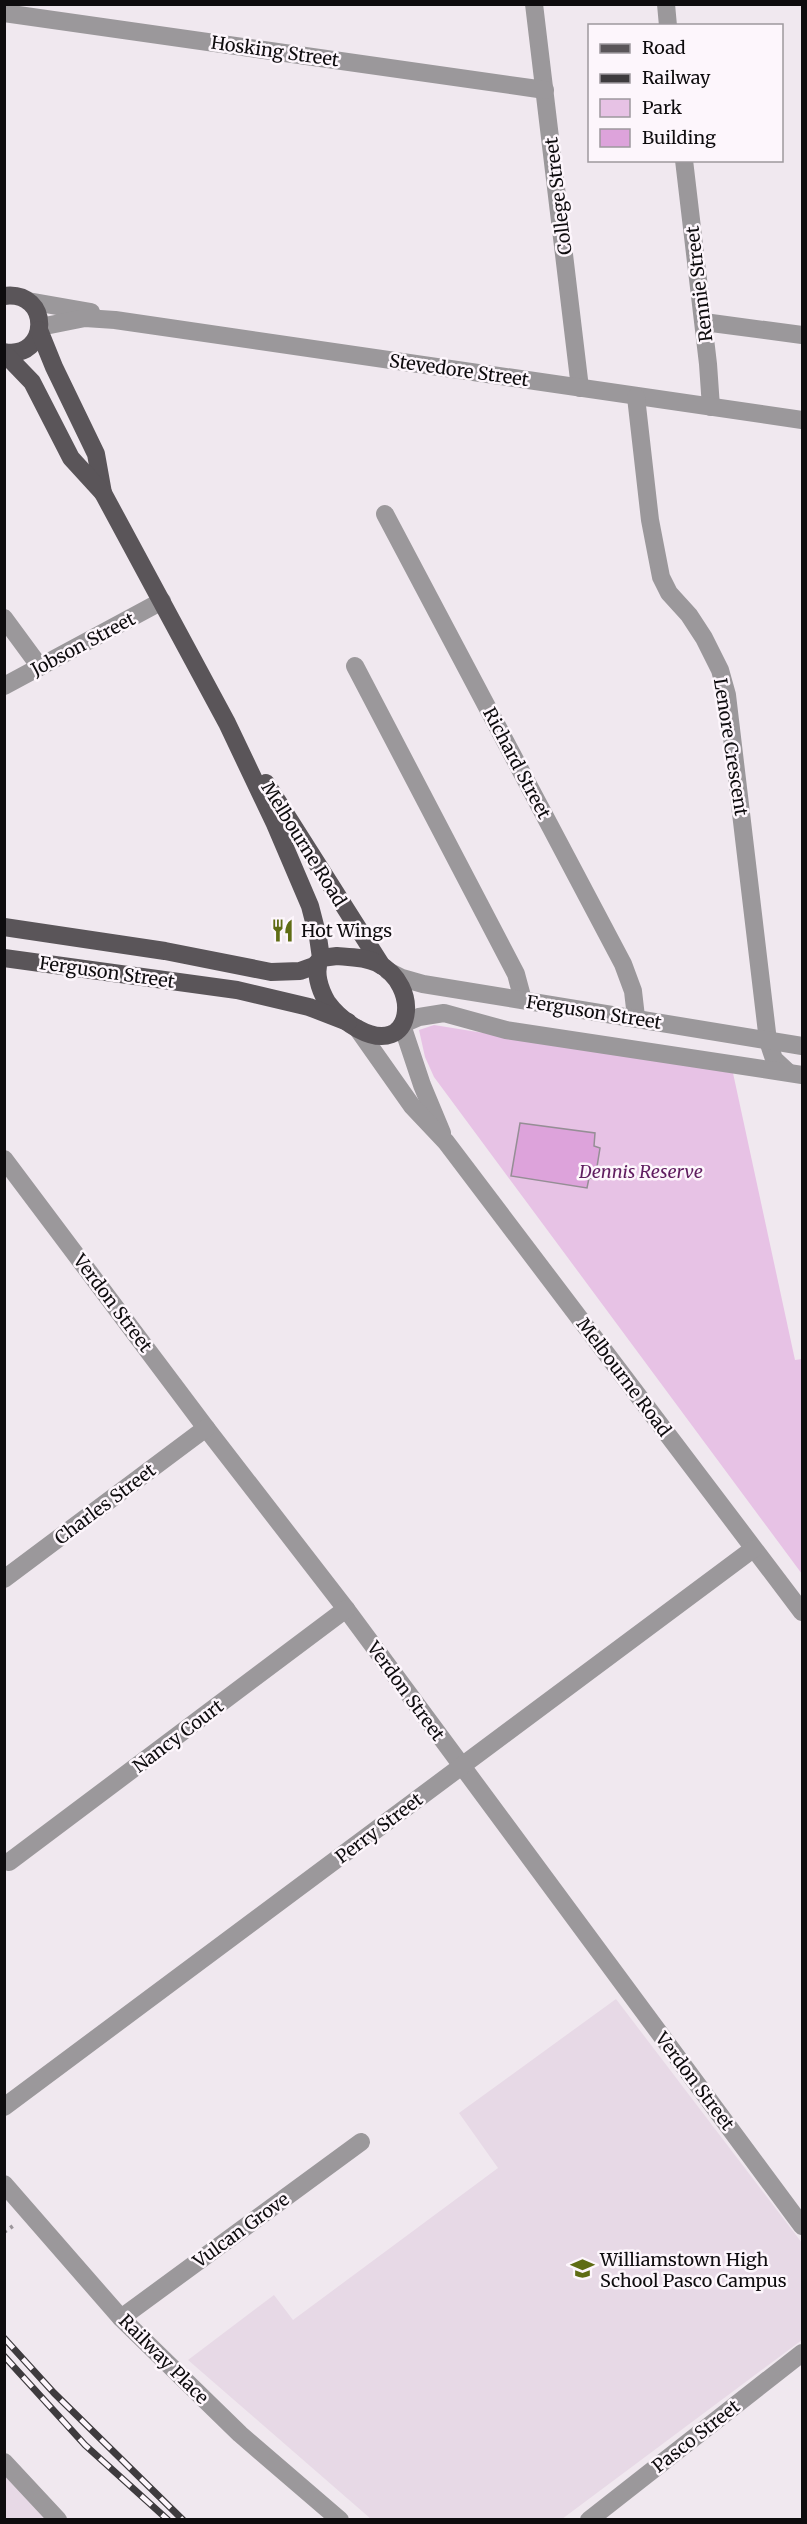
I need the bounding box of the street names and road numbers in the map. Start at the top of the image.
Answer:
street label: Hosking Street [210,31,340,71]
street label: College Street [539,136,577,256]
street label: Rennie Street [680,225,718,343]
street label: Stevedore Street [388,349,530,391]
street label: Jobson Street [26,607,139,682]
street label: Lenore Crescent [709,677,753,817]
street label: Richard Street [478,703,556,823]
street label: Melbourne Road [256,777,352,911]
street label: Ferguson Street [38,951,176,993]
street label: Ferguson Street [525,990,663,1034]
street label: Verdon Street [68,1249,157,1357]
street label: Melbourne Road [572,1313,676,1441]
street label: Charles Street [50,1459,160,1549]
street label: Verdon Street [362,1636,450,1745]
street label: Nancy Court [128,1694,228,1778]
street label: Perry Street [331,1788,427,1868]
street label: Verdon Street [650,2027,739,2135]
street label: Vulcan Grove [188,2187,294,2273]
street label: Railway Place [114,2309,214,2409]
street label: Pasco Street [648,2395,744,2477]

